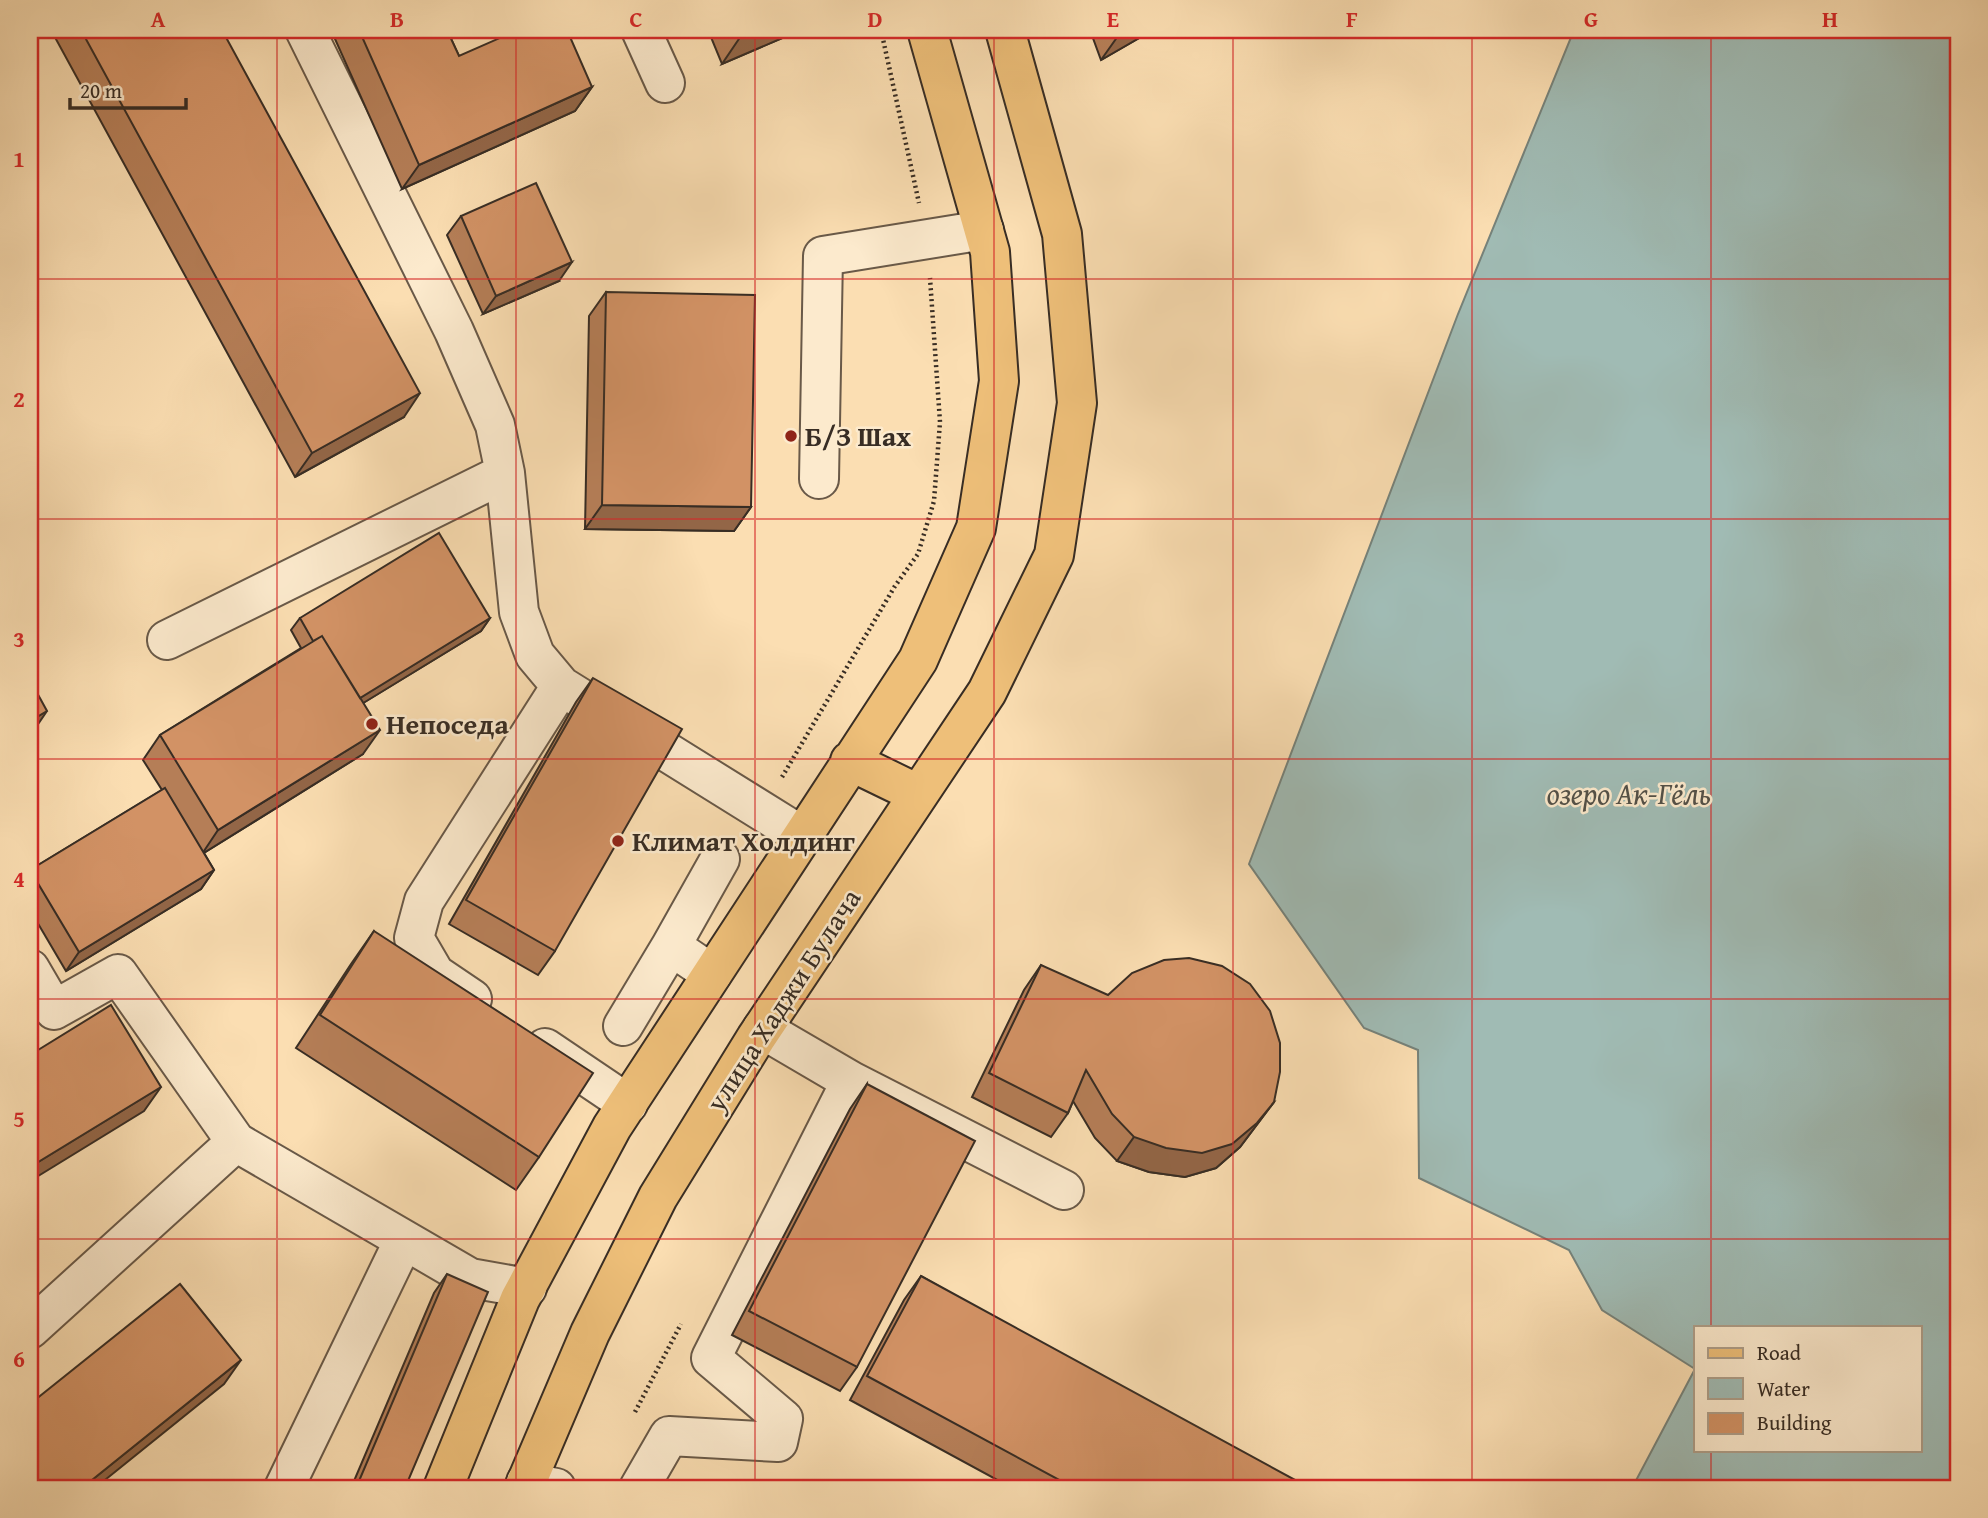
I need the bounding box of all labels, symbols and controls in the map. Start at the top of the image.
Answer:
text: A [151,2,166,35]
text: B [390,2,404,35]
text: C [629,2,643,35]
text: D [868,2,883,35]
text: E [1107,2,1119,35]
text: F [1346,2,1358,35]
text: G [1584,2,1598,35]
text: H [1822,2,1838,35]
scale bar [70,66,186,110]
text: 20 m [80,75,122,106]
text: 1 [13,142,25,175]
text: 2 [13,382,25,415]
place label: Б/З Шах [805,415,911,456]
marker: Б/З Шах [783,428,799,444]
text: 3 [13,622,25,655]
place label: Непоседа [386,703,510,744]
marker: Непоседа [364,716,380,732]
water label: озеро Ак-Гёль [1547,771,1711,815]
place label: Климат Холдинг [632,820,855,861]
marker: Климат Холдинг [610,833,626,849]
text: 4 [13,862,25,895]
street label: улица Хаджи Булача [695,880,870,1120]
text: 5 [13,1102,25,1135]
legend [1694,1326,1922,1452]
text: Road [1757,1337,1802,1368]
text: 6 [13,1342,25,1375]
text: Water [1757,1373,1810,1404]
text: Building [1757,1407,1832,1438]

